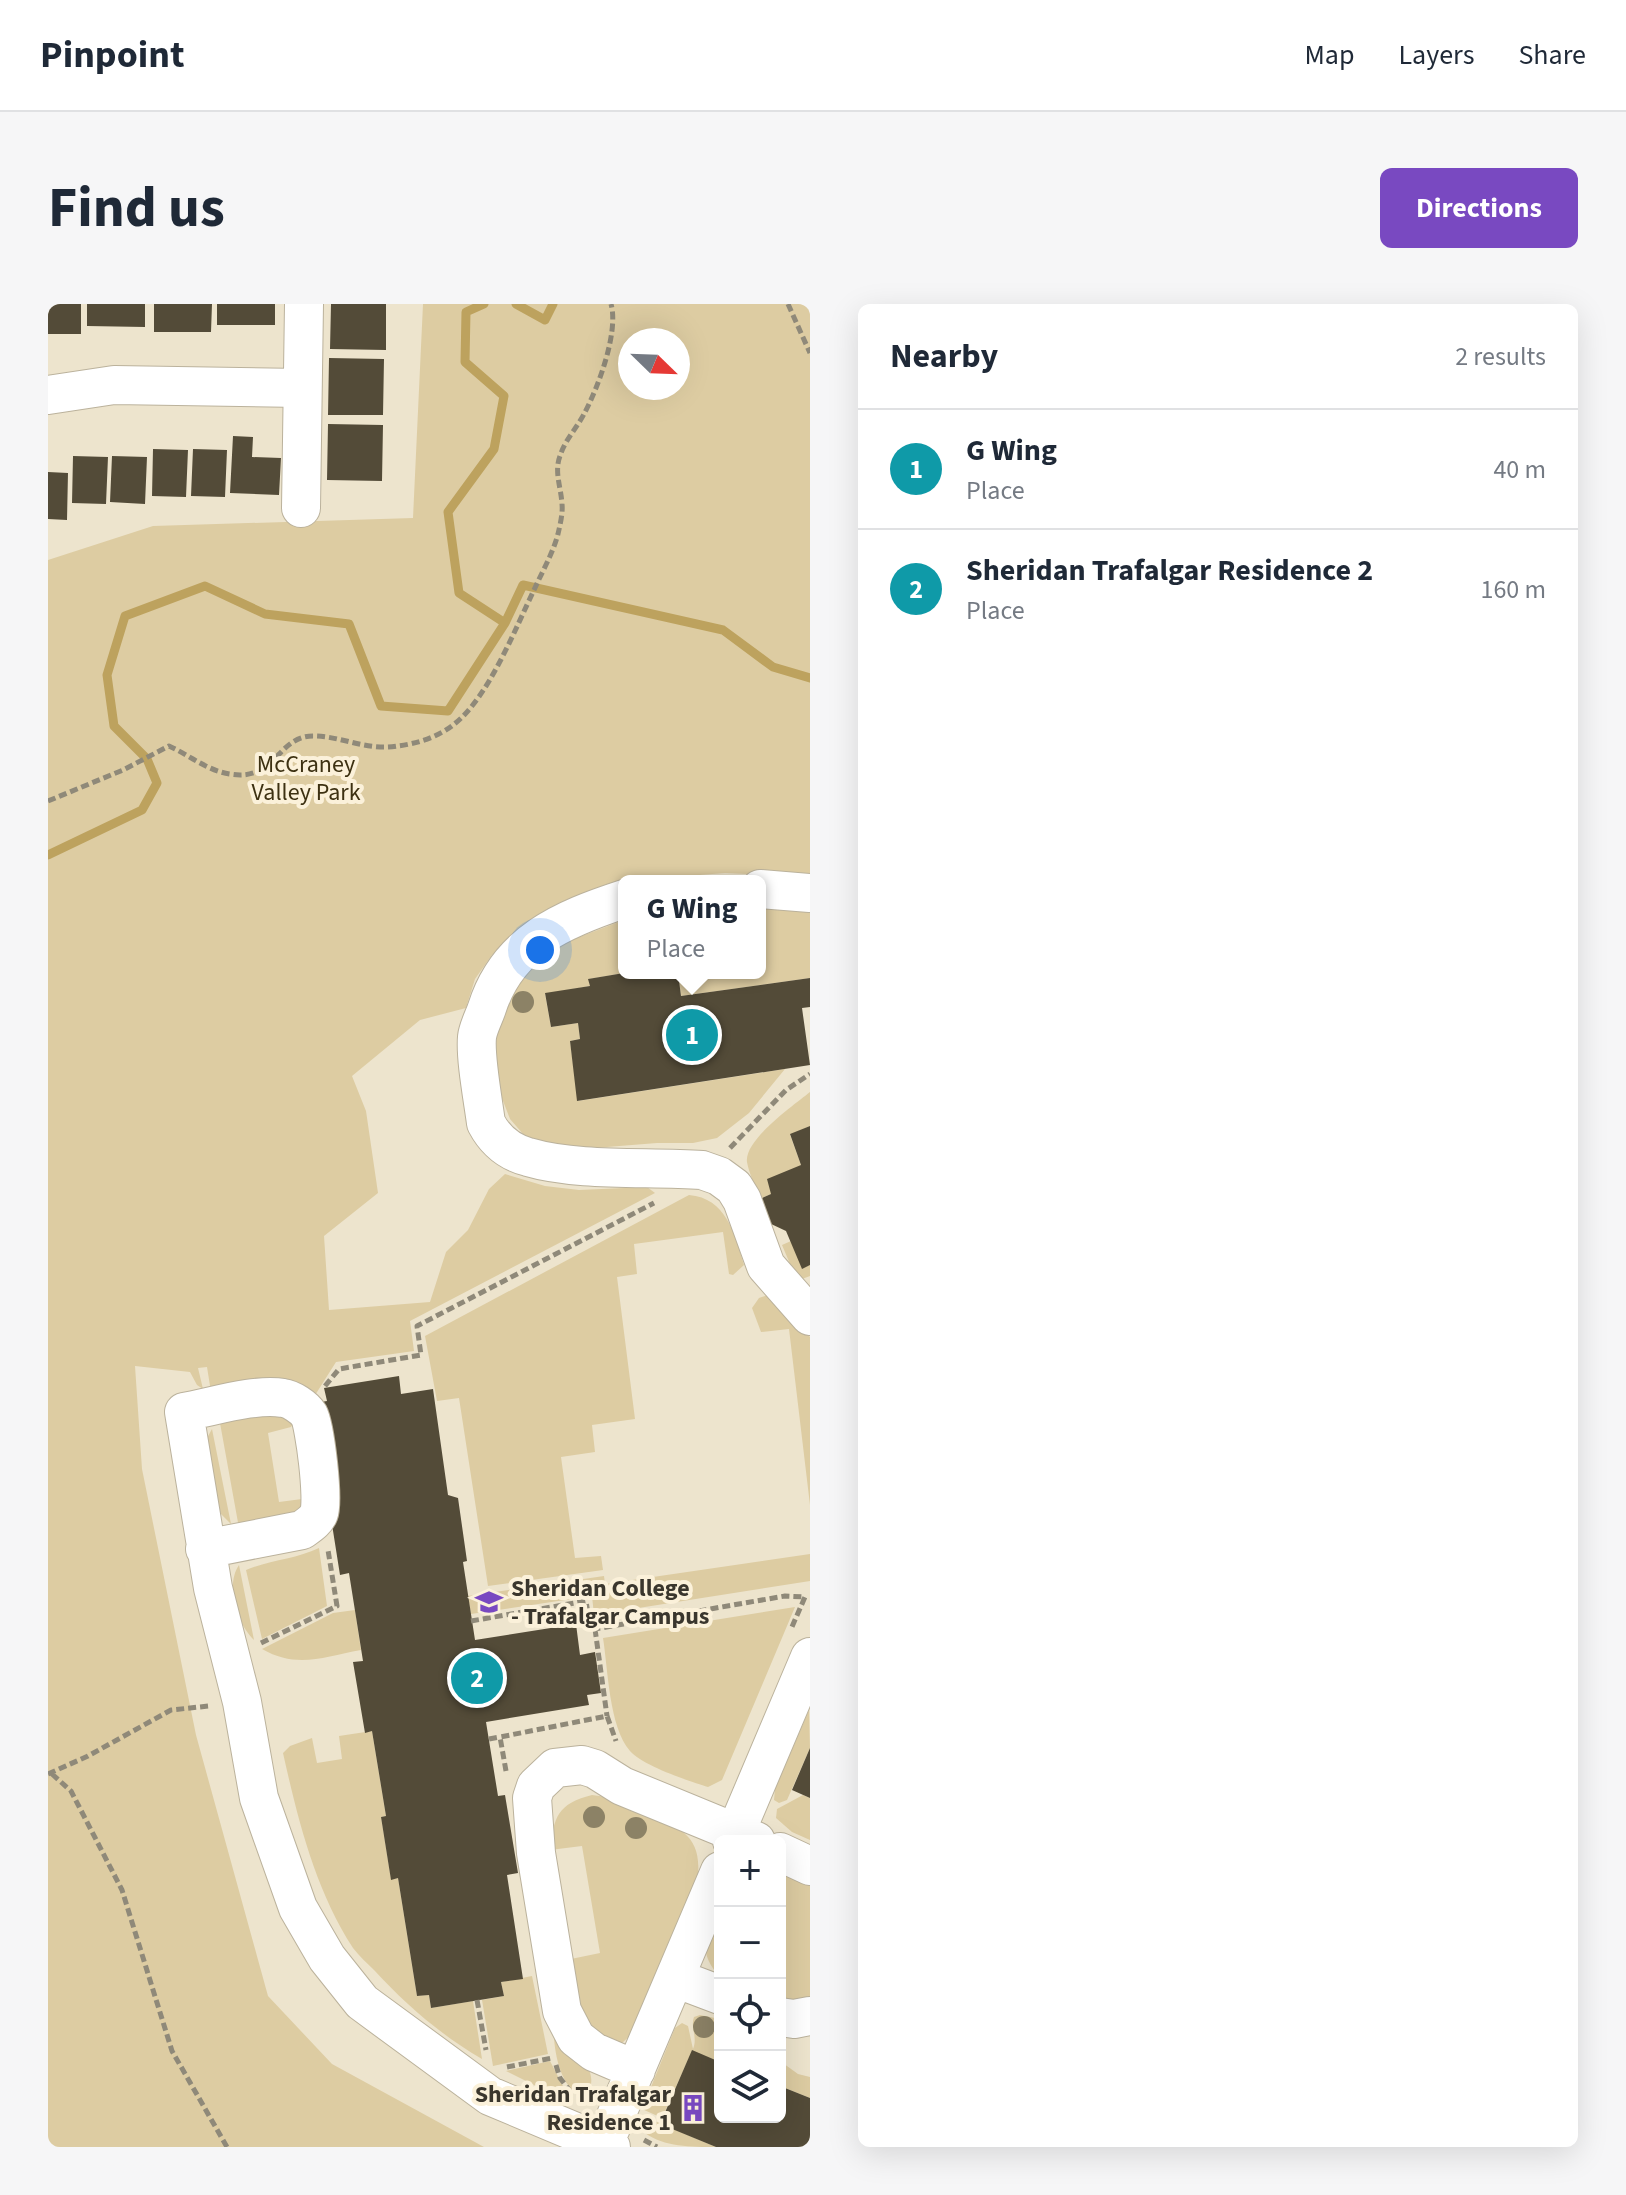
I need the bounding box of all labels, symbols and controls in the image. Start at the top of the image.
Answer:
text: Pinpoint [40,28,185,82]
text: Map [1304,35,1354,75]
text: Layers [1398,35,1474,75]
text: Share [1518,35,1586,75]
button: Directions [1380,168,1578,248]
text: Find us [48,169,225,248]
north arrow [618,328,690,400]
text: Nearby [890,332,998,381]
text: 2 results [1455,338,1546,375]
text: G Wing [966,429,1057,472]
text: 1 [909,451,923,488]
text: 40 m [1493,451,1546,488]
text: Place [966,472,1025,509]
text: Sheridan Trafalgar Residence 2 [966,549,1373,592]
text: 2 [909,571,923,608]
text: 160 m [1480,571,1546,608]
text: Place [966,592,1025,629]
park label: McCraney Valley Park [251,747,361,810]
popup [618,875,766,979]
text: G Wing [647,887,738,930]
your location [520,930,560,970]
text: Place [647,930,705,967]
pin: 1 [666,1005,718,1065]
place label: Sheridan College - Trafalgar Campus [511,1571,709,1634]
school or university icon: Sheridan College - Trafalgar Campus [474,1587,504,1617]
pin: 2 [451,1648,503,1708]
map controls [714,1835,786,2123]
button: + [714,1835,786,1907]
button: − [714,1907,786,1979]
button: locate [714,1979,786,2051]
button: layers [714,2051,786,2123]
place label: Sheridan Trafalgar Residence 1 [475,2077,671,2140]
building icon: Sheridan Trafalgar Residence 1 [678,2093,708,2123]

